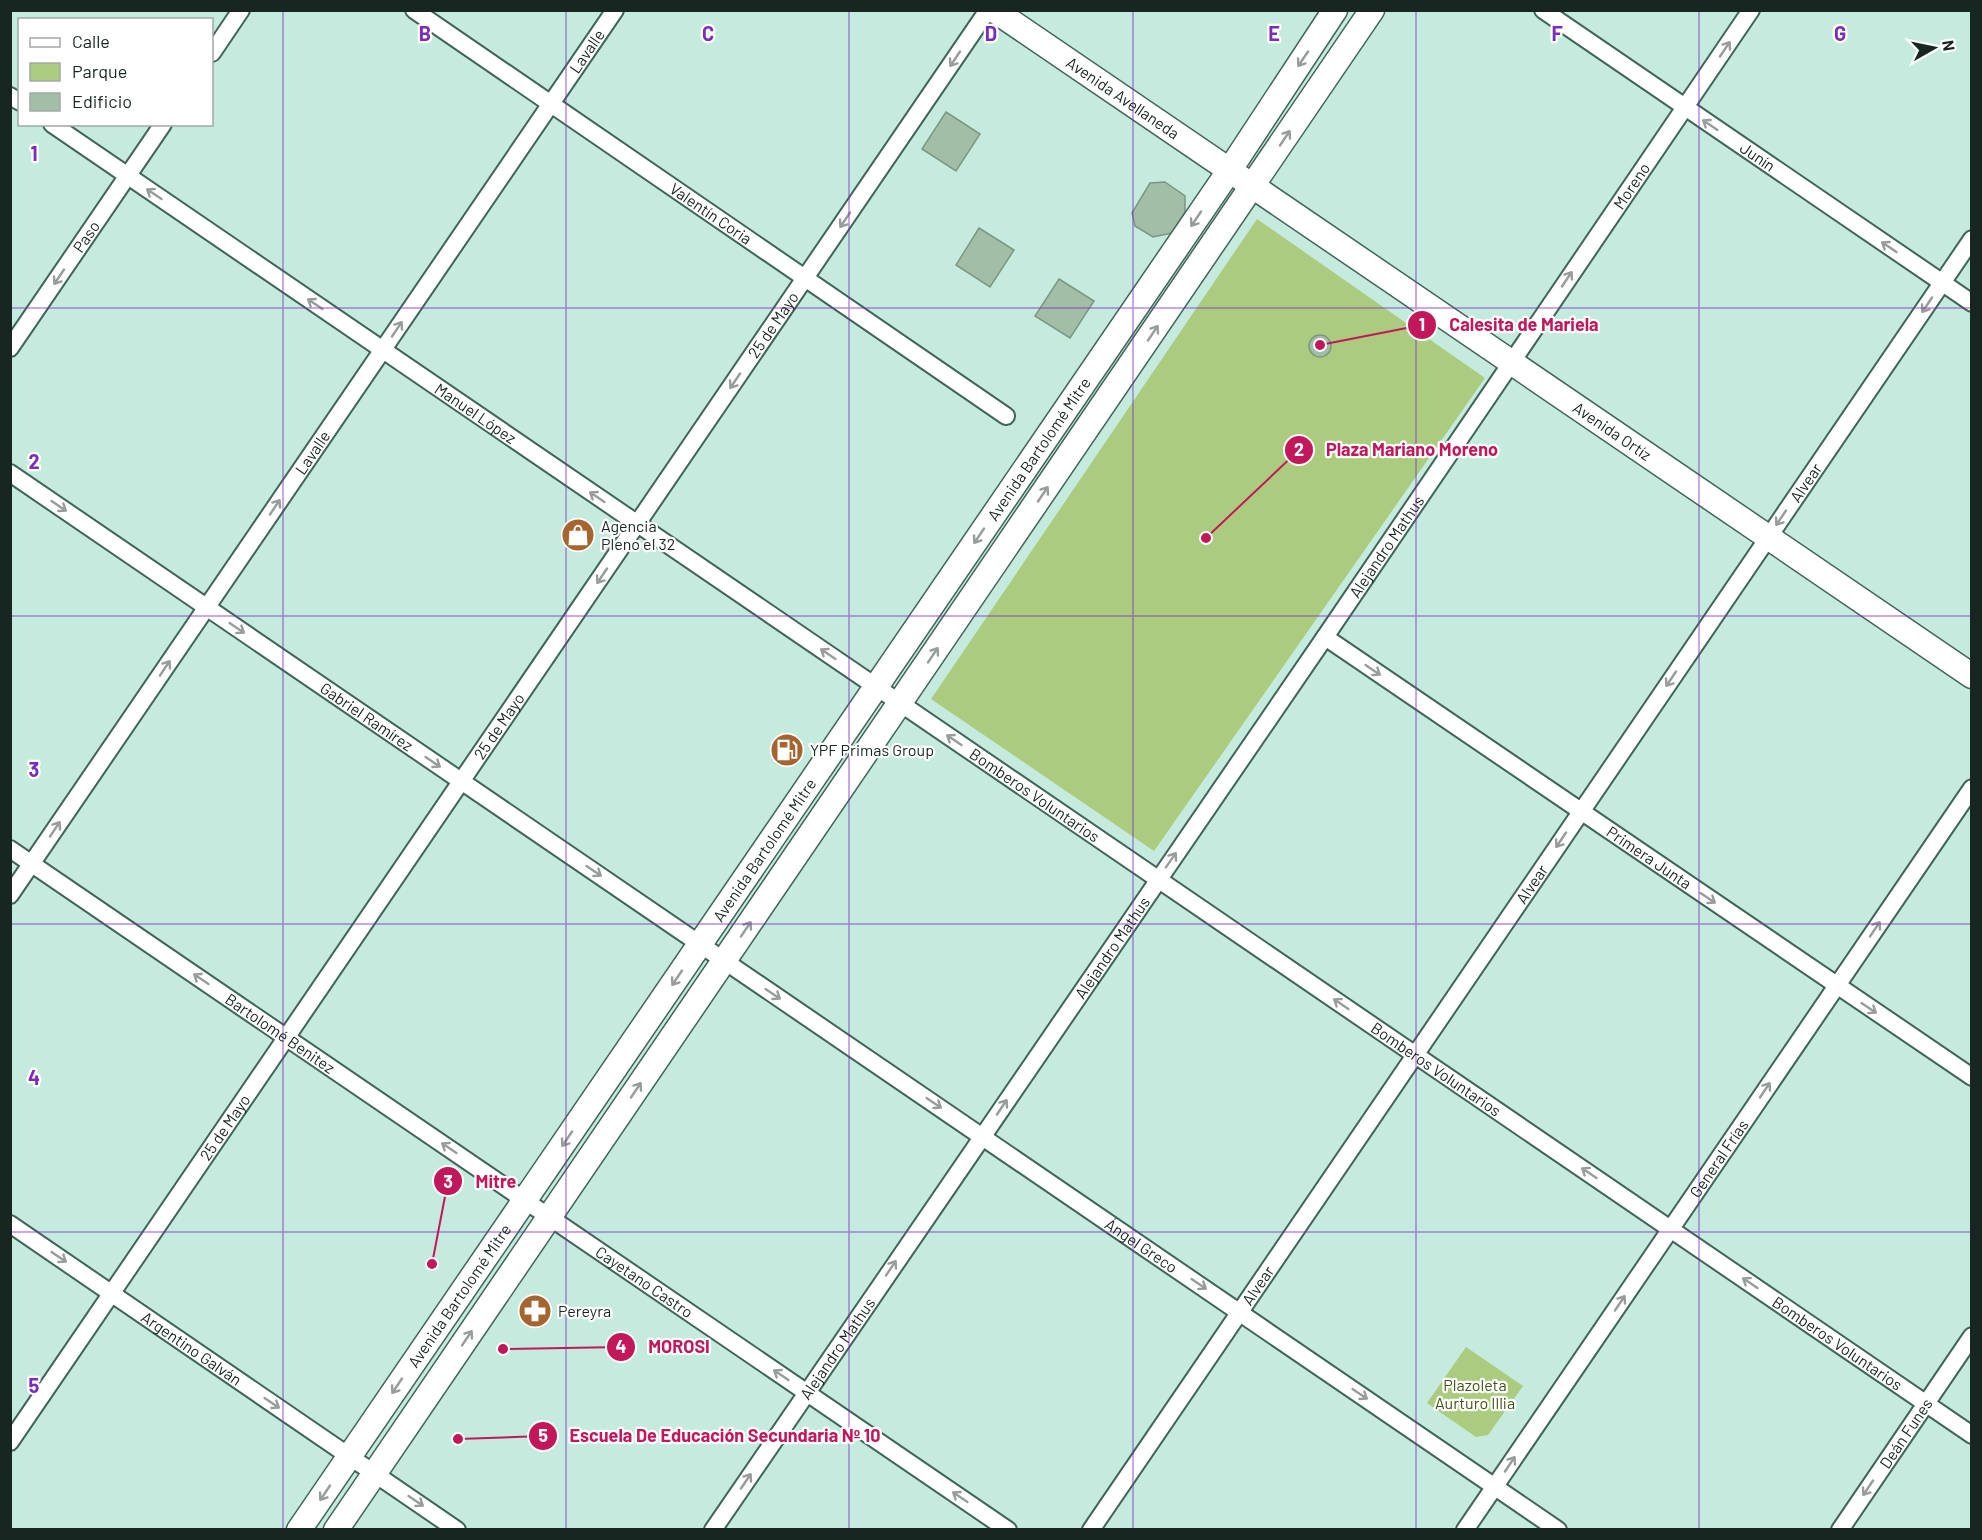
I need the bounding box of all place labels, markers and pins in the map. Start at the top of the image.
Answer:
callout: Calesita de Mariela [1407,307,1610,343]
callout: Plaza Mariano Moreno [1284,432,1510,468]
place label: Agencia Pleno el 32 [601,516,675,553]
shop icon: Agencia Pleno el 32 [560,517,596,553]
fuel station icon: YPF Primas Group [769,732,805,768]
place label: YPF Primas Group [810,740,934,759]
callout: Mitre [433,1163,528,1199]
pharmacy icon: Pereyra [517,1293,553,1329]
place label: Pereyra [558,1301,611,1320]
callout: MOROSI [606,1329,722,1365]
callout: Escuela De Educación Secundaria Nº 10 [528,1418,893,1454]

